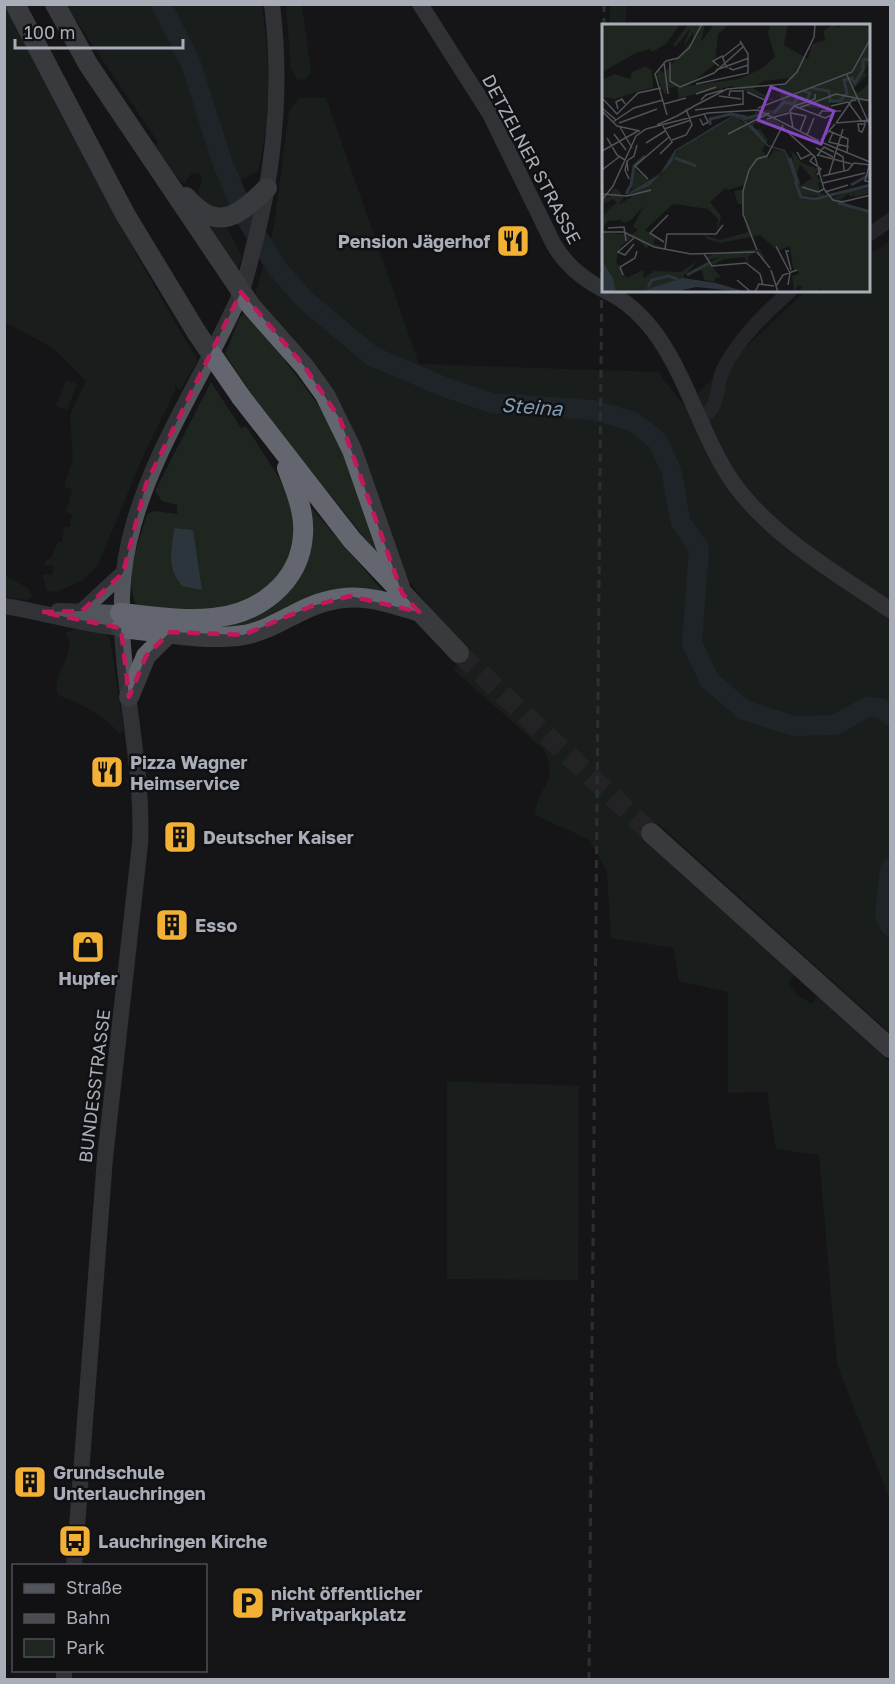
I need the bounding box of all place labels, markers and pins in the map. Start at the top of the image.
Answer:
restaurant icon: Pension Jägerhof [495,223,531,259]
place label: Pension Jägerhof [338,230,490,252]
place label: Pizza Wagner Heimservice [130,751,248,794]
restaurant icon: Pizza Wagner Heimservice [89,754,125,790]
building icon: Deutscher Kaiser [162,819,198,855]
place label: Deutscher Kaiser [203,826,354,848]
building icon: Esso [154,907,190,943]
place label: Esso [195,914,237,936]
shop icon: Hupfer [70,929,106,965]
place label: Hupfer [58,967,118,989]
place label: Grundschule Unterlauchringen [53,1461,206,1504]
building icon: Grundschule Unterlauchringen [12,1464,48,1500]
bus stop icon: Lauchringen Kirche [57,1523,93,1559]
place label: Lauchringen Kirche [98,1530,268,1552]
place label: nicht öffentlicher Privatparkplatz [271,1582,422,1625]
parking icon: nicht öffentlicher Privatparkplatz [230,1585,266,1621]

